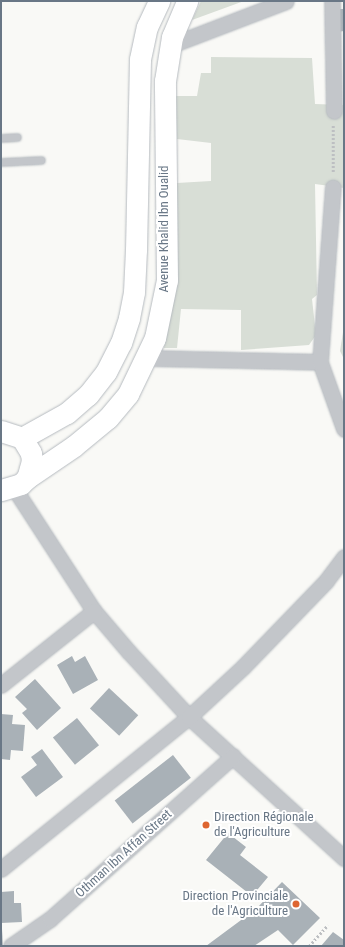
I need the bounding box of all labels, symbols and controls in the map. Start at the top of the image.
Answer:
street label: Avenue Khalid Ibn Oualid [156,165,172,293]
street label: Othman Ibn Affan Street [73,807,175,901]
place label: Direction Régionale de l'Agriculture [214,810,313,841]
marker: Direction Régionale de l'Agriculture [201,820,211,830]
place label: Direction Provinciale de l'Agriculture [182,889,288,920]
marker: Direction Provinciale de l'Agriculture [291,899,301,909]

